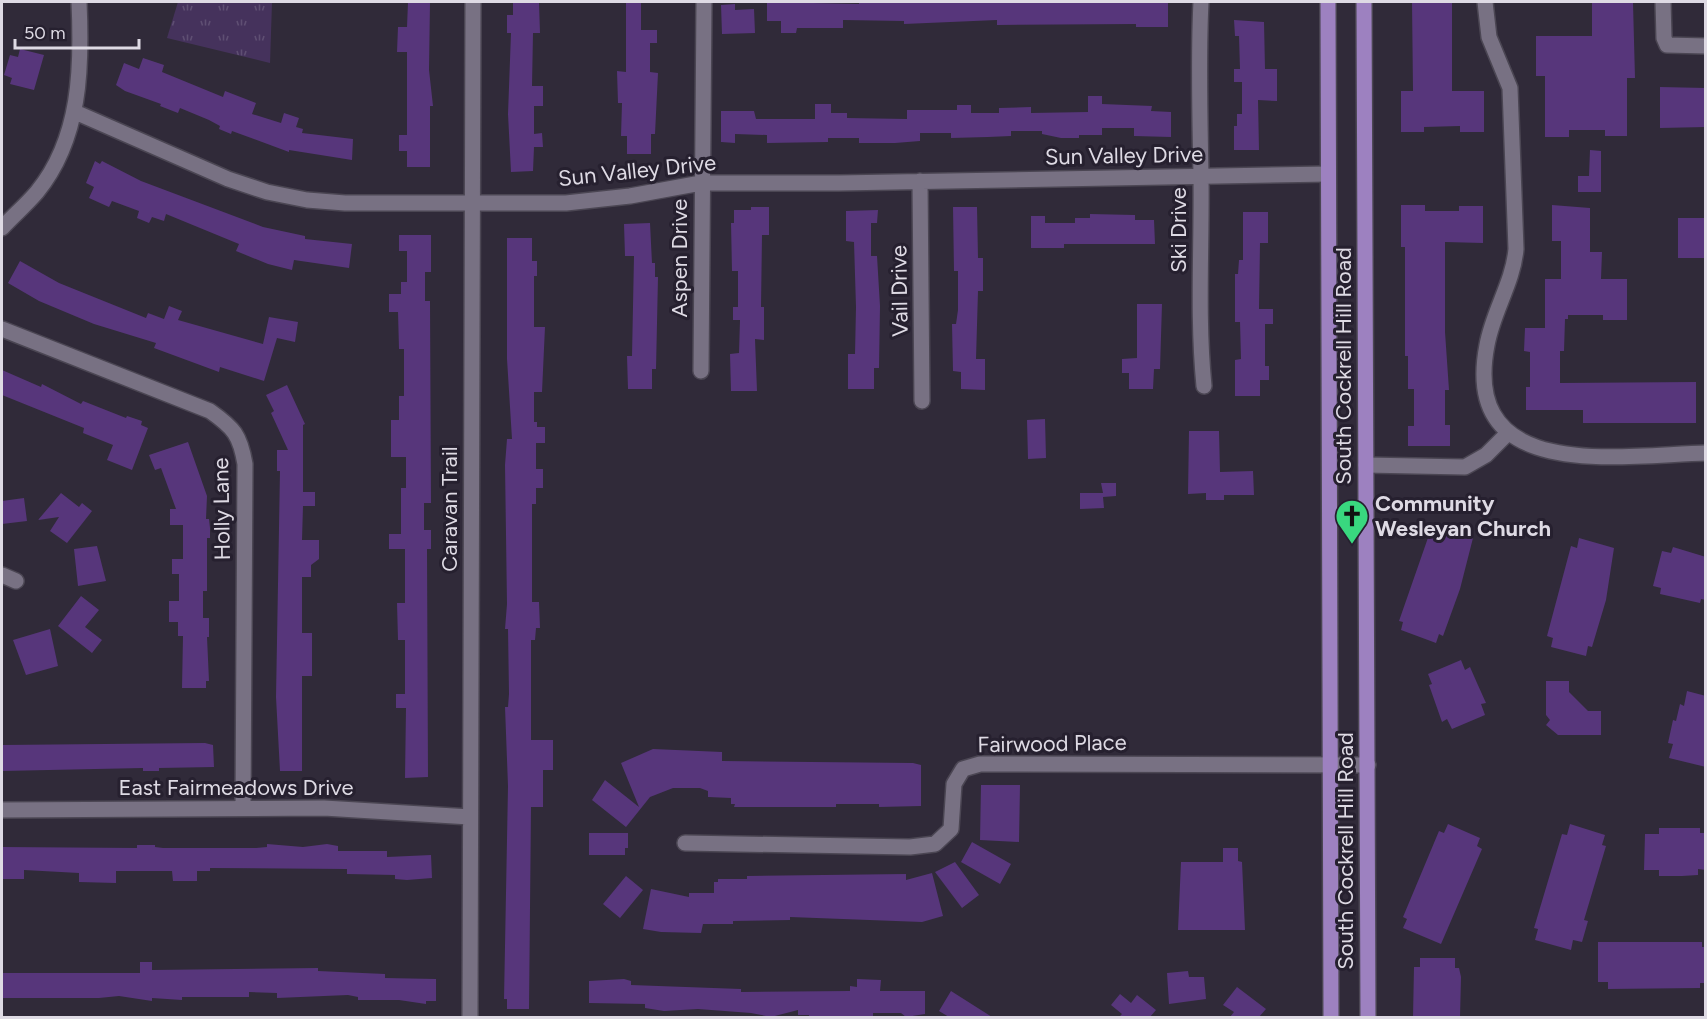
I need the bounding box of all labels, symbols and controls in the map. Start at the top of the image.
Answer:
scale bar [15,12,140,50]
text: 50 m [24,22,66,44]
street label: Sun Valley Drive [1045,141,1203,170]
street label: Sun Valley Drive [557,149,717,192]
street label: Ski Drive [1165,187,1192,273]
street label: Aspen Drive [666,199,693,317]
street label: Vail Drive [885,245,914,337]
street label: South Cockrell Hill Road [1330,247,1357,485]
street label: Caravan Trail [436,446,463,572]
street label: Holly Lane [207,457,236,561]
place label: Community Wesleyan Church [1375,490,1551,542]
church icon: Community Wesleyan Church [1334,498,1370,545]
street label: Fairwood Place [977,729,1127,758]
street label: South Cockrell Hill Road [1332,732,1359,970]
street label: East Fairmeadows Drive [119,774,353,801]

